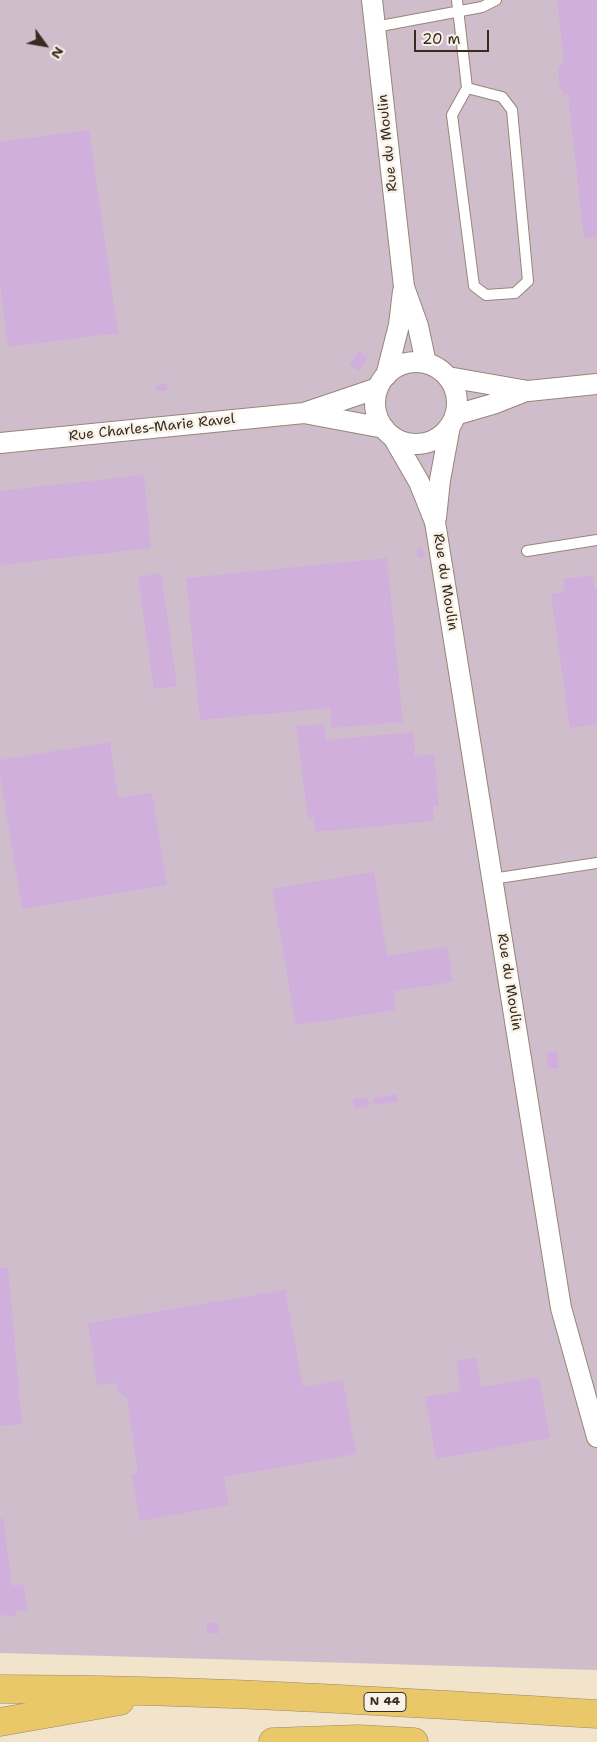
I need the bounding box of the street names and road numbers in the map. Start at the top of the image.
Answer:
street label: Rue du Moulin [375,93,401,193]
street label: Rue Charles-Marie Ravel [68,411,236,445]
street label: Rue du Moulin [429,532,461,632]
street label: Rue du Moulin [493,932,525,1032]
road number: N 44 [364,1692,406,1711]

